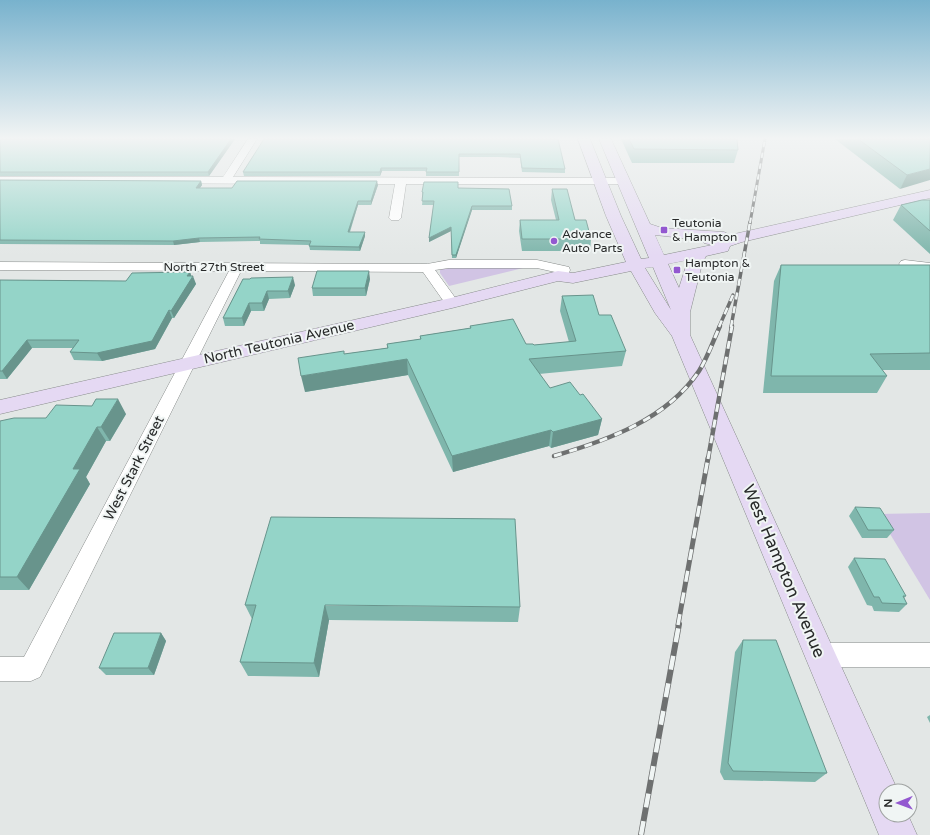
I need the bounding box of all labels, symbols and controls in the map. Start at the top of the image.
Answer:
place label: Teutonia & Hampton [672,216,737,244]
marker: Teutonia & Hampton [659,225,669,235]
place label: Advance Auto Parts [562,227,623,255]
marker: Advance Auto Parts [549,236,559,246]
place label: Hampton & Teutonia [685,256,750,284]
street label: North 27th Street [164,260,265,274]
marker: Hampton & Teutonia [672,265,682,275]
street label: North Teutonia Avenue [202,316,356,368]
street label: West Stark Street [100,412,168,523]
street label: West Hampton Avenue [738,481,830,661]
north arrow [878,783,918,823]
text: N [882,799,895,808]

